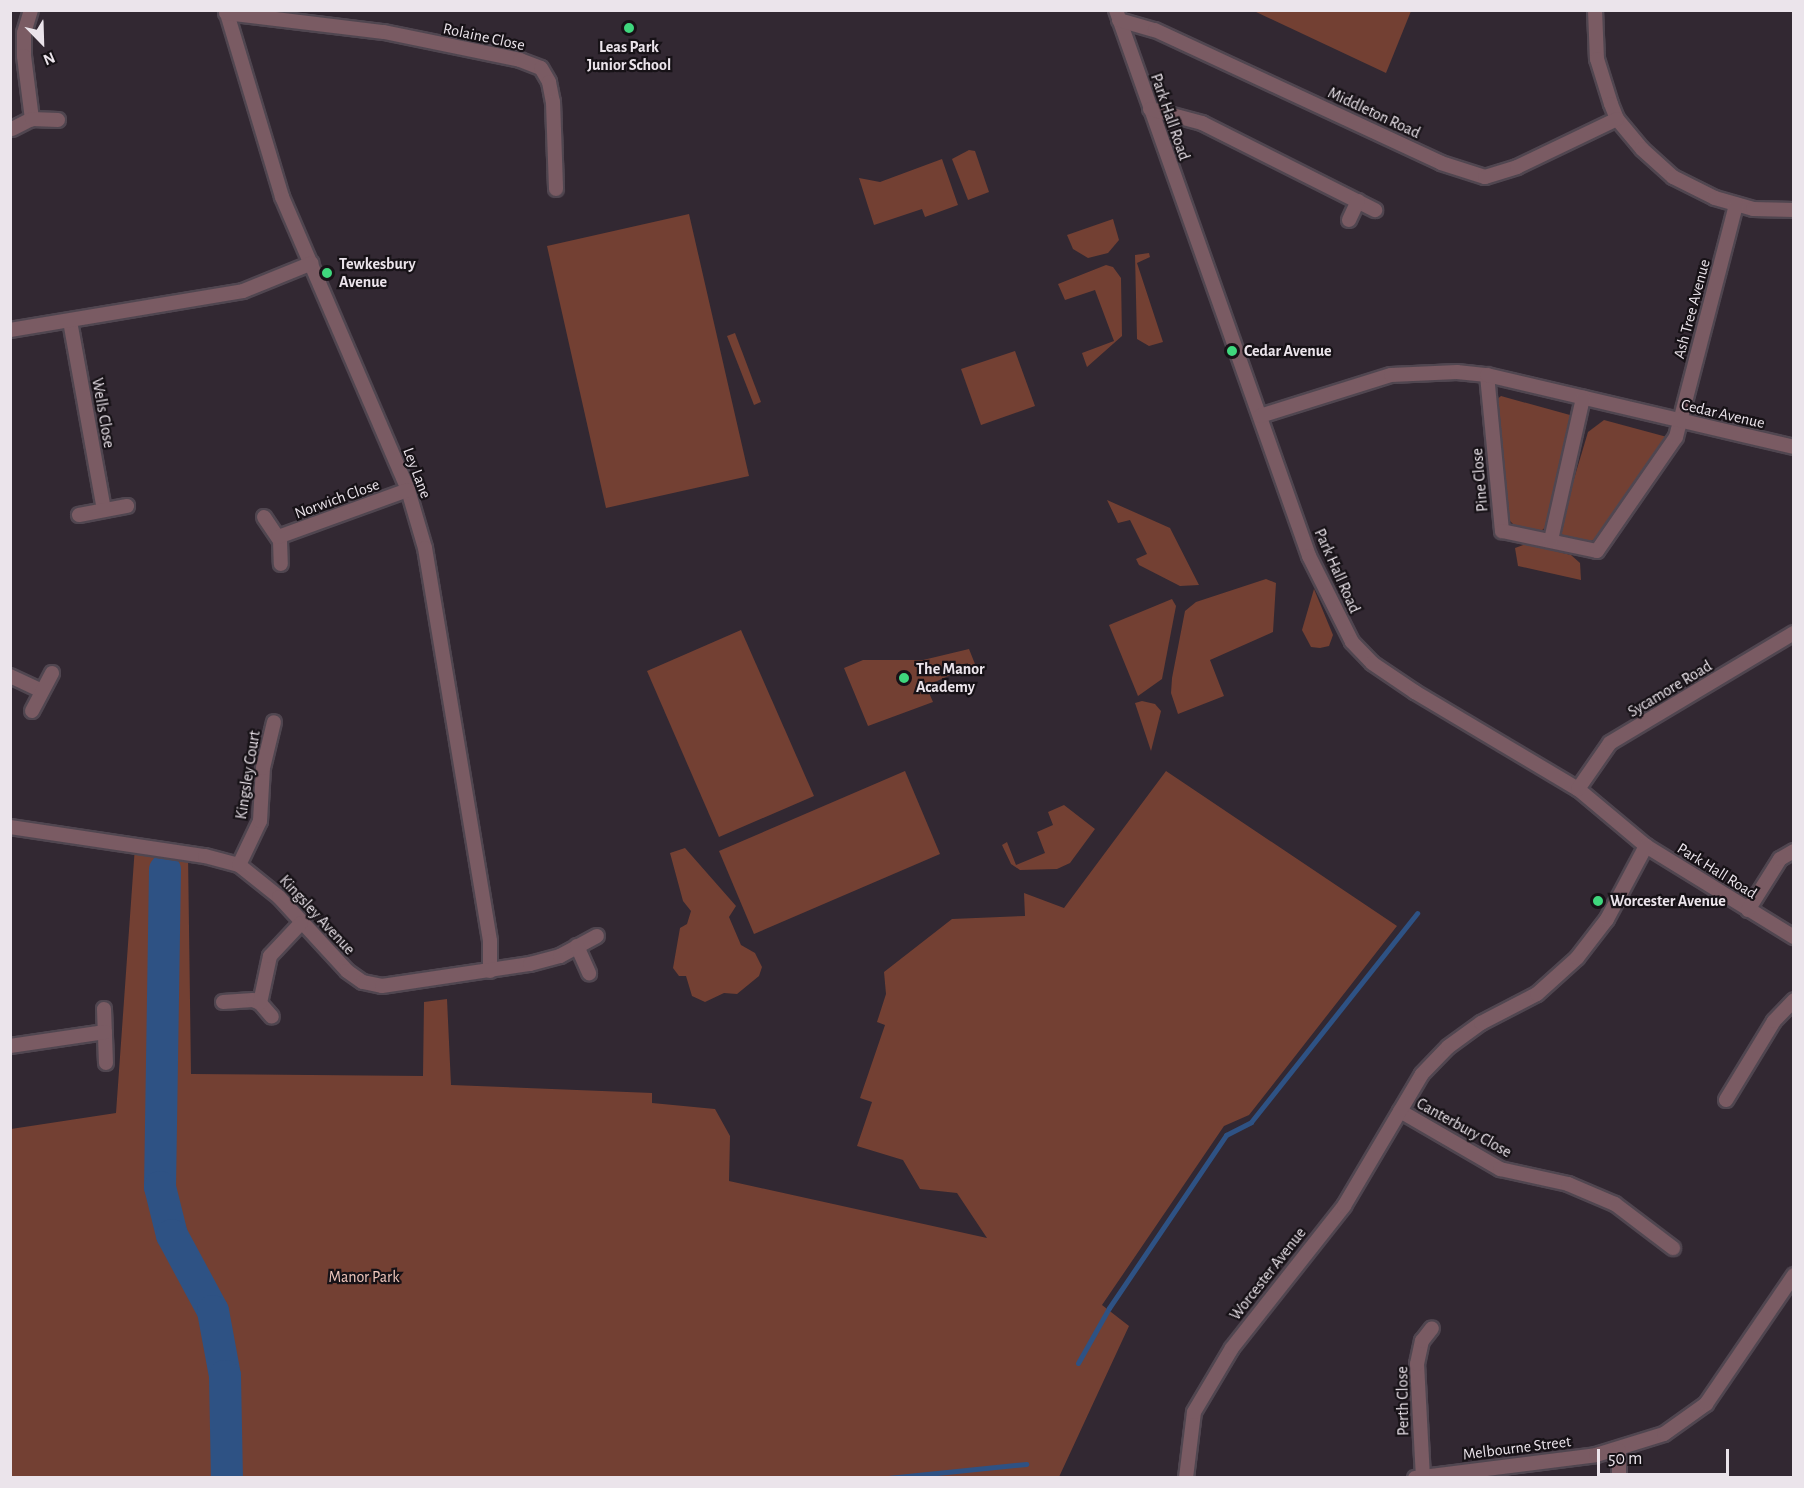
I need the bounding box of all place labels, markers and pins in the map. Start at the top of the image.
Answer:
marker: Leas Park Junior School [622,21,636,35]
place label: Leas Park Junior School [587,37,671,75]
place label: Tewkesbury Avenue [339,254,416,292]
marker: Tewkesbury Avenue [320,266,334,280]
place label: Cedar Avenue [1244,341,1332,361]
marker: Cedar Avenue [1225,344,1239,358]
place label: The Manor Academy [916,659,985,697]
marker: The Manor Academy [897,671,911,685]
place label: Worcester Avenue [1610,891,1726,911]
marker: Worcester Avenue [1591,894,1605,908]

